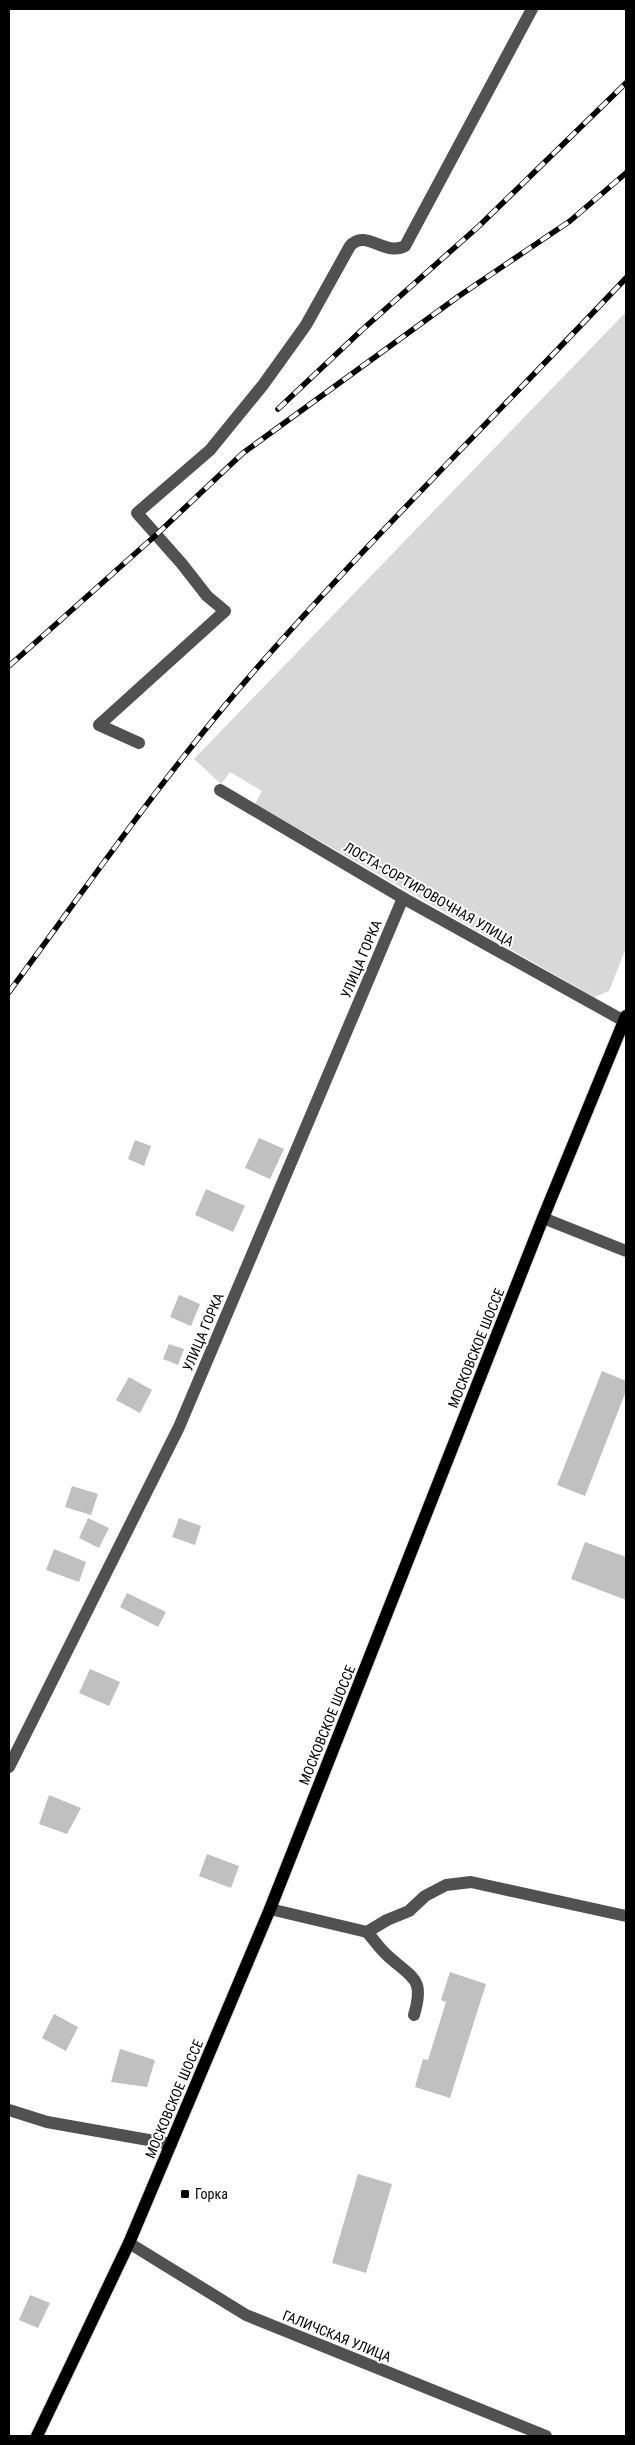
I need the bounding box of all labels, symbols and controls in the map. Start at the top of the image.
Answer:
street label: ЛОСТА-СОРТИРОВОЧНАЯ УЛИЦА [341,839,517,949]
street label: УЛИЦА ГОРКА [337,917,385,1001]
street label: МОСКОВСКОЕ ШОССЕ [445,1286,507,1410]
street label: УЛИЦА ГОРКА [179,1290,227,1374]
street label: МОСКОВСКОЕ ШОССЕ [296,1663,358,1787]
street label: МОСКОВСКОЕ ШОССЕ [142,2037,206,2161]
place label: Горка [195,2186,228,2202]
marker: Горка [179,2188,191,2200]
street label: ГАЛИЧСКАЯ УЛИЦА [280,2307,394,2365]

